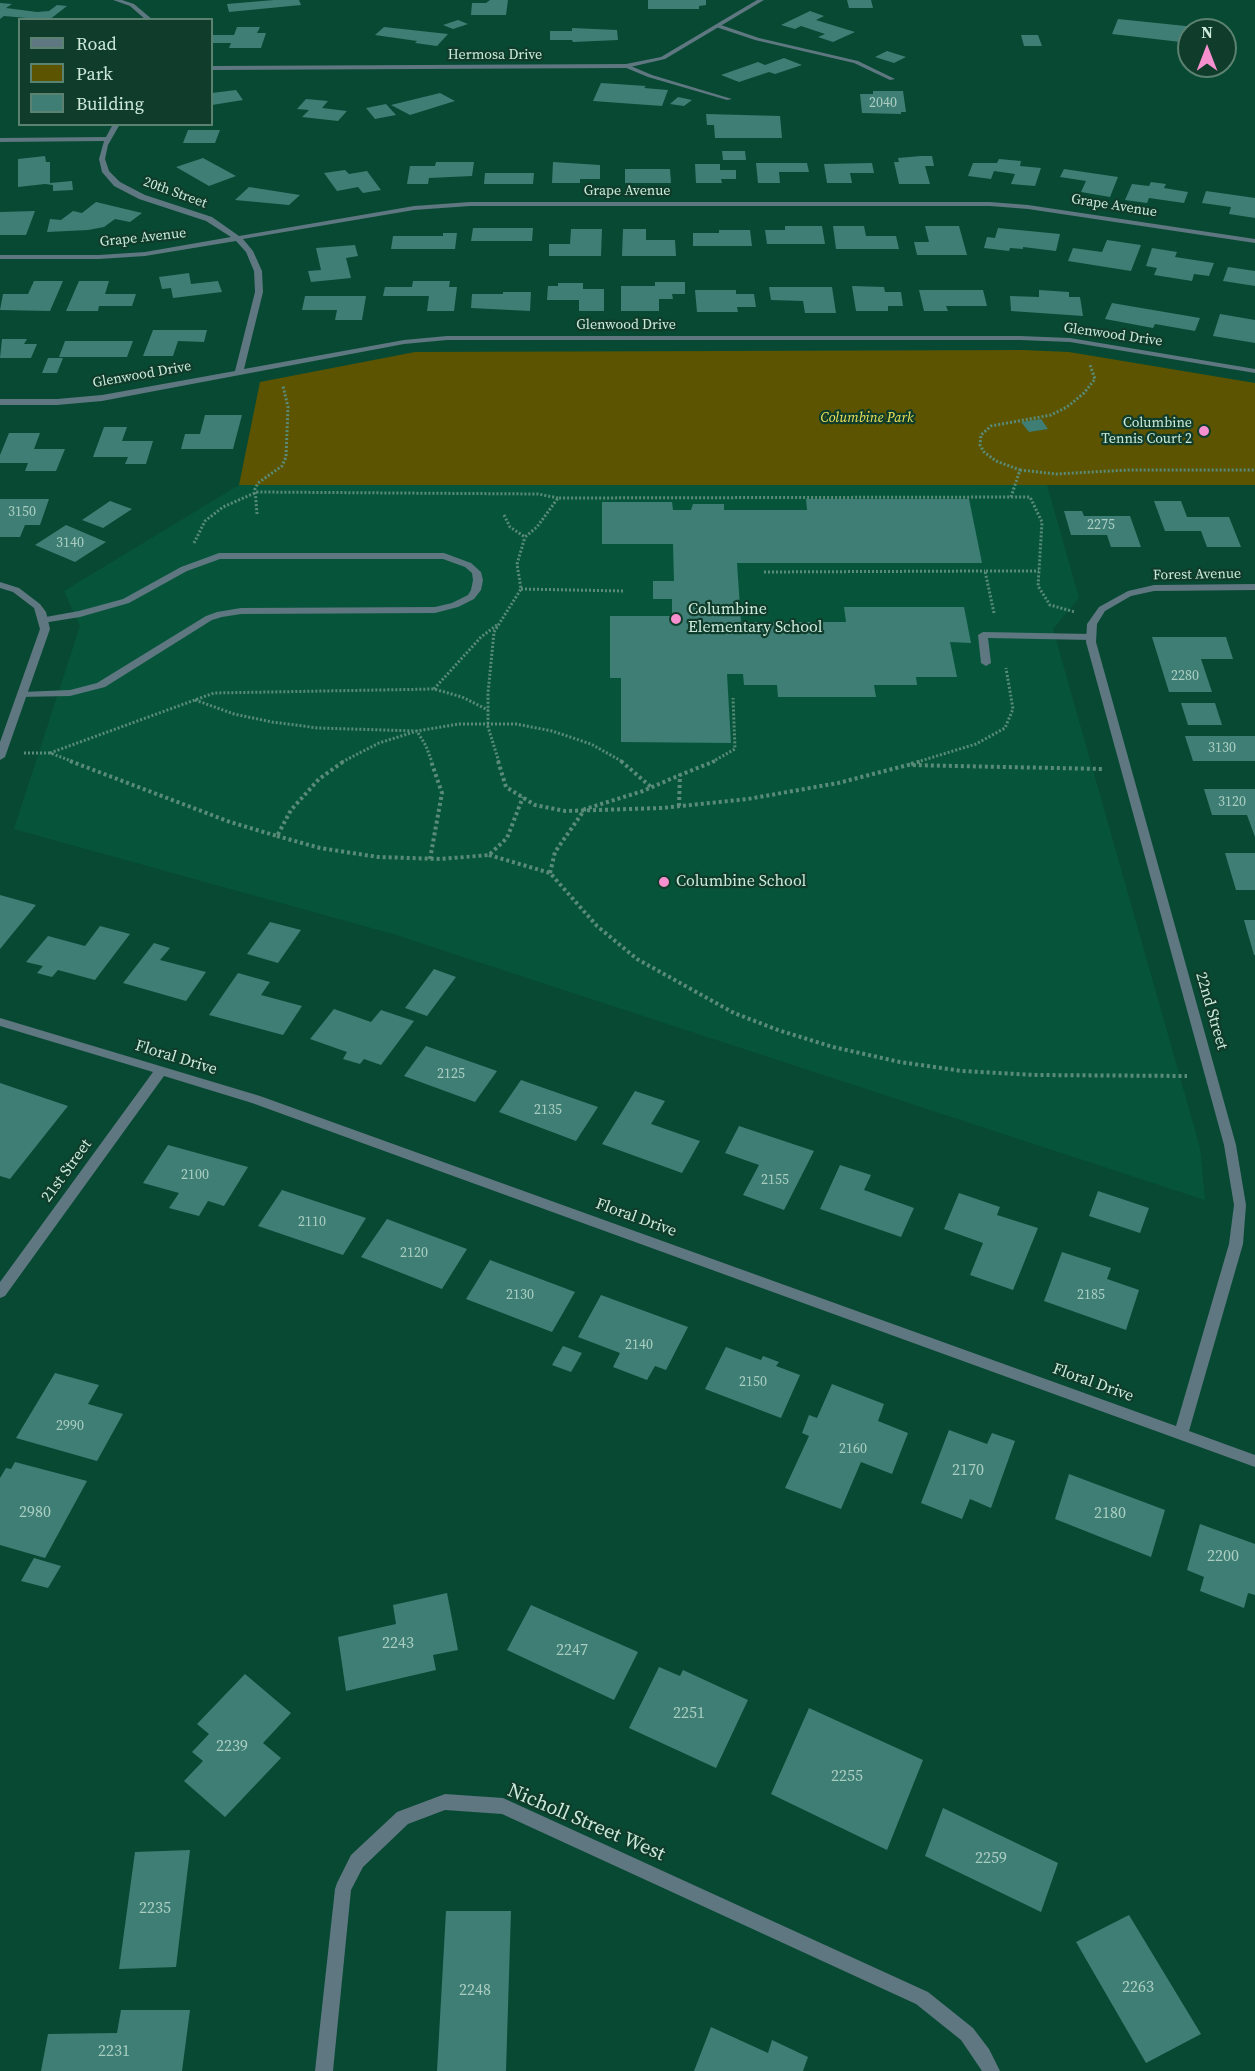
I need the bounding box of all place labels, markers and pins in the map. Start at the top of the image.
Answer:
place label: Columbine Tennis Court 2 [1101,415,1192,448]
marker: Columbine Tennis Court 2 [1197,424,1211,438]
place label: Columbine Elementary School [688,600,822,638]
marker: Columbine Elementary School [669,612,683,626]
place label: Columbine School [676,872,806,892]
marker: Columbine School [657,875,671,889]

